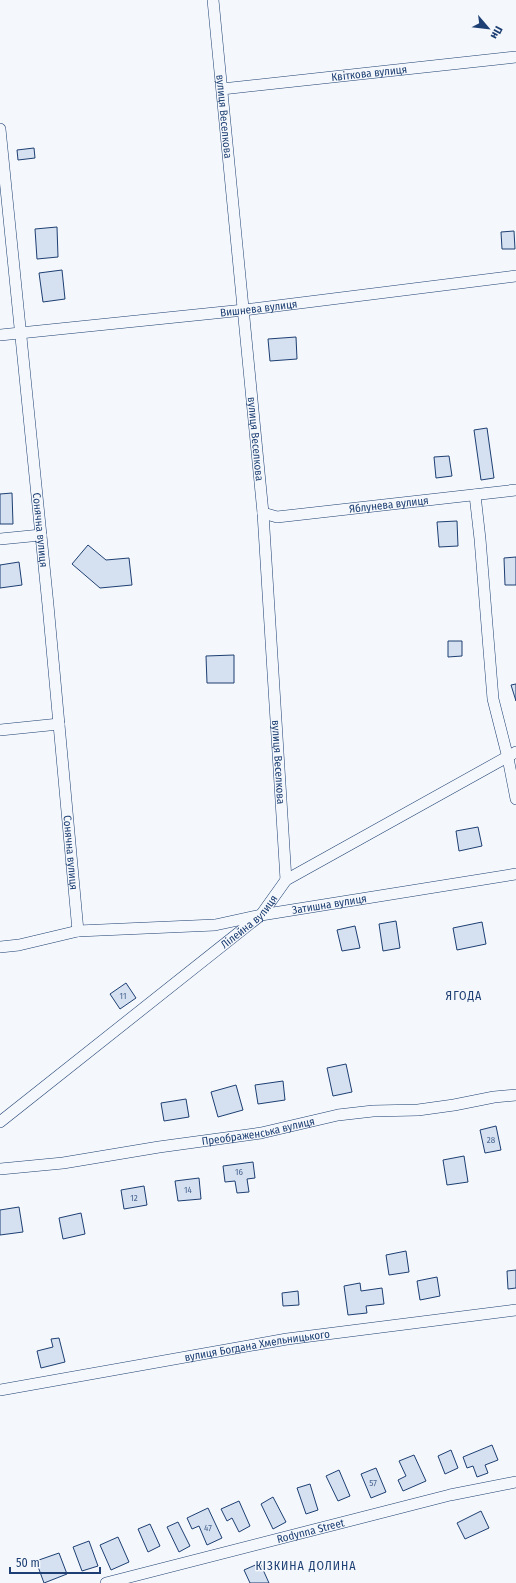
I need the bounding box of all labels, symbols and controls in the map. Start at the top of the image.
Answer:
north arrow [468,8,508,48]
text: Пн [488,24,505,41]
street label: Квіткова вулиця [331,63,408,84]
street label: вулиця Веселкова [213,74,234,159]
street label: Вишнева вулиця [219,297,298,319]
street label: вулиця Веселкова [245,396,266,482]
street label: Сонячна вулиця [30,492,50,568]
street label: Яблунева вулиця [348,494,429,516]
street label: вулиця Веселкова [269,720,287,805]
street label: Сонячна вулиця [60,815,80,890]
street label: Лілейна вулиця [218,892,280,951]
street label: Затишна вулиця [291,892,368,917]
district label: ЯГОДА [446,989,482,1003]
house number: 11 [120,991,126,1001]
street label: Преображенська вулиця [201,1115,316,1148]
house number: 28 [487,1135,496,1145]
house number: 16 [235,1167,244,1177]
house number: 14 [184,1185,193,1195]
house number: 12 [130,1193,138,1203]
street label: вулиця Богдана Хмельницького [183,1328,331,1364]
house number: 57 [369,1478,377,1488]
street label: Rodynna Street [275,1516,346,1546]
house number: 47 [204,1523,212,1533]
scale bar [10,1549,100,1575]
text: 50 m [16,1556,40,1570]
district label: КІЗКИНА ДОЛИНА [255,1559,357,1573]

